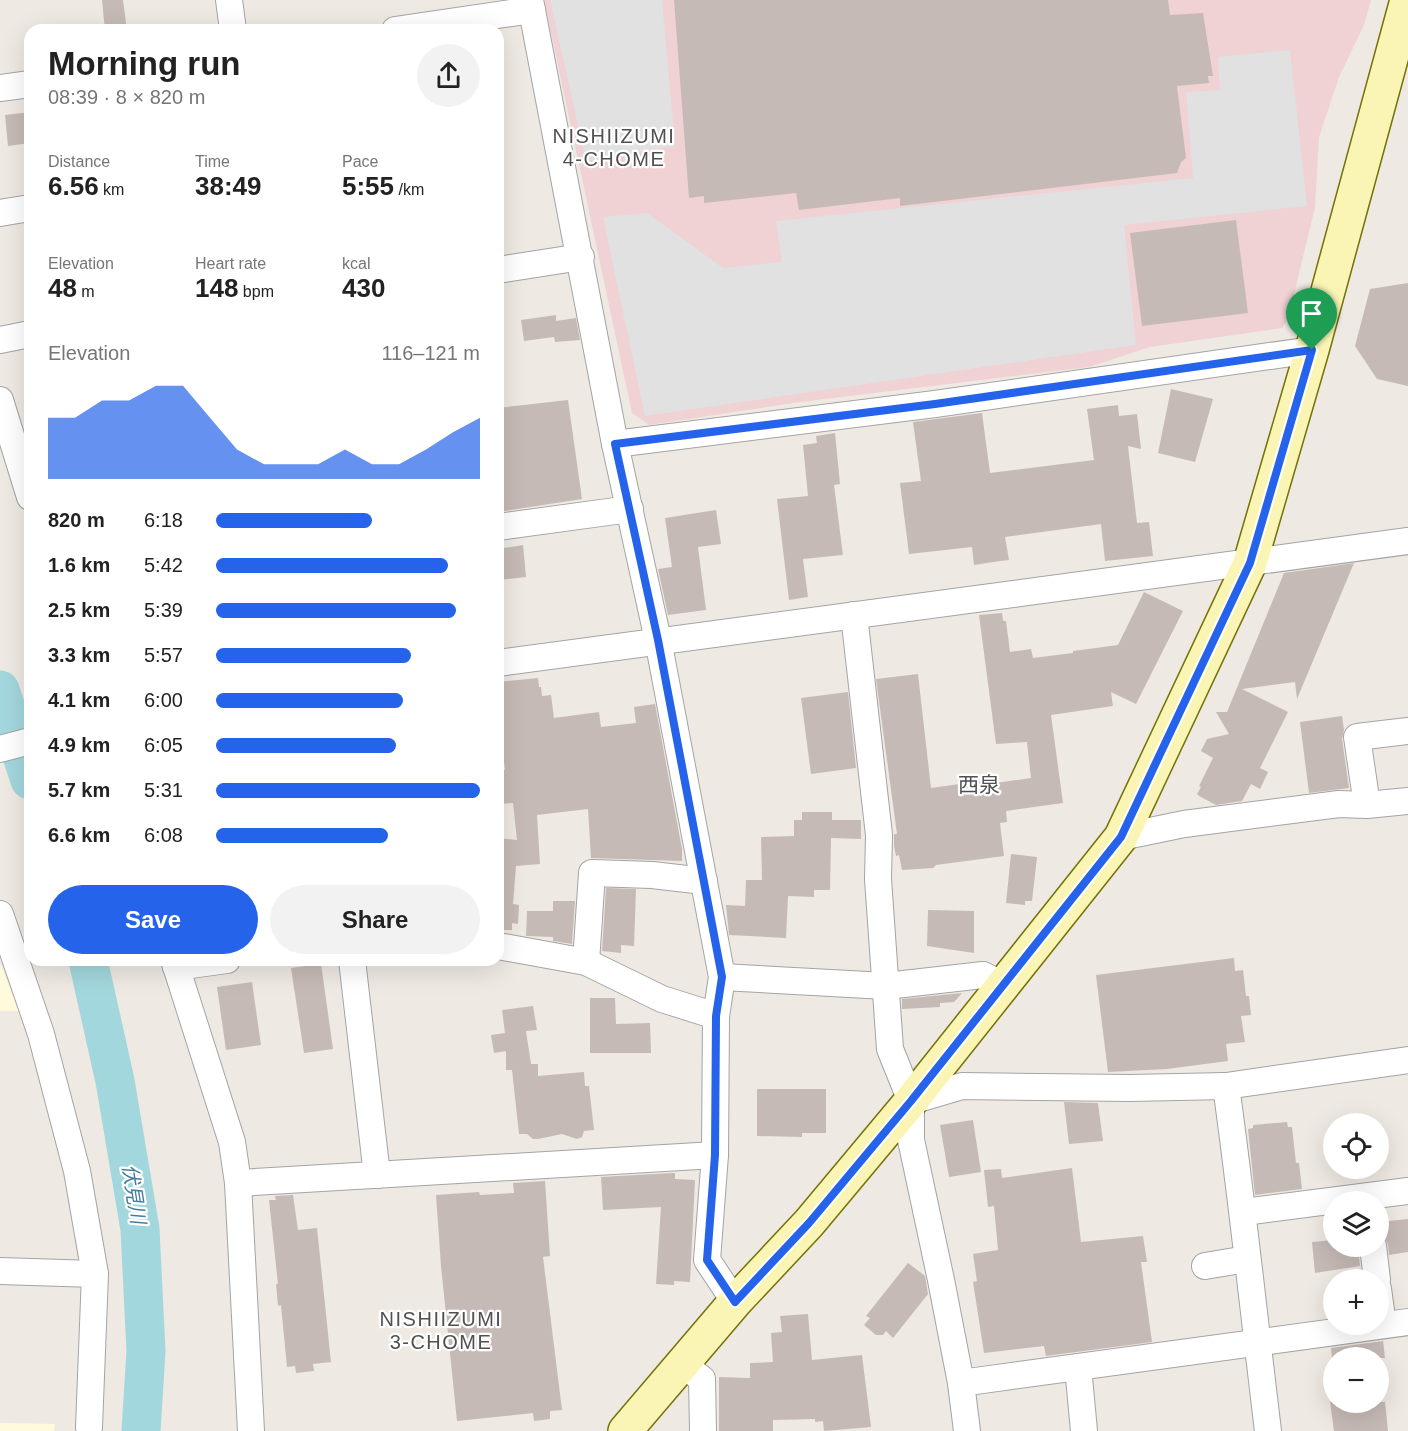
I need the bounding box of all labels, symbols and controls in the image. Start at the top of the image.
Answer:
button: share [417,44,480,107]
text: Morning run [48,45,240,82]
text: 08:39 · 8 × 820 m [48,86,205,108]
district label: NISHIIZUMI 4-CHOME [553,125,675,170]
text: Distance [48,153,110,170]
text: Time [195,153,230,170]
text: Pace [342,153,378,170]
text: 6.56 [48,171,99,201]
text: 38:49 [195,171,262,201]
text: 5:55 [342,171,394,201]
text: km [99,181,124,198]
text: /km [394,181,424,198]
text: Elevation [48,255,114,272]
text: Heart rate [195,255,266,272]
text: kcal [342,255,370,272]
text: 48 [48,273,77,303]
text: 148 [195,273,238,303]
text: 430 [342,273,385,303]
text: m [77,283,95,300]
text: bpm [238,283,274,300]
pin [1286,288,1337,350]
icon: arrive [1295,297,1328,330]
text: Elevation [48,342,130,364]
text: 116–121 m [381,342,480,364]
text: 820 m [48,509,105,531]
text: 6:18 [144,509,183,531]
text: 1.6 km [48,554,110,576]
text: 5:42 [144,554,183,576]
text: 2.5 km [48,599,110,621]
text: 5:39 [144,599,183,621]
text: 3.3 km [48,644,110,666]
text: 5:57 [144,644,183,666]
text: 4.1 km [48,689,110,711]
text: 6:00 [144,689,183,711]
text: 4.9 km [48,734,110,756]
text: 6:05 [144,734,183,756]
district label: 西泉 [958,773,1000,796]
text: 5.7 km [48,779,110,801]
text: 5:31 [144,779,183,801]
text: 6.6 km [48,824,110,846]
text: 6:08 [144,824,183,846]
button: Save [48,885,258,954]
button: Share [270,885,480,954]
map controls [1323,1113,1389,1413]
button: locate [1323,1113,1389,1179]
water label: 伏見川 [118,1163,150,1227]
button: layers [1323,1191,1389,1257]
button: + [1323,1269,1389,1335]
district label: NISHIIZUMI 3-CHOME [380,1308,502,1353]
button: − [1323,1347,1389,1413]

